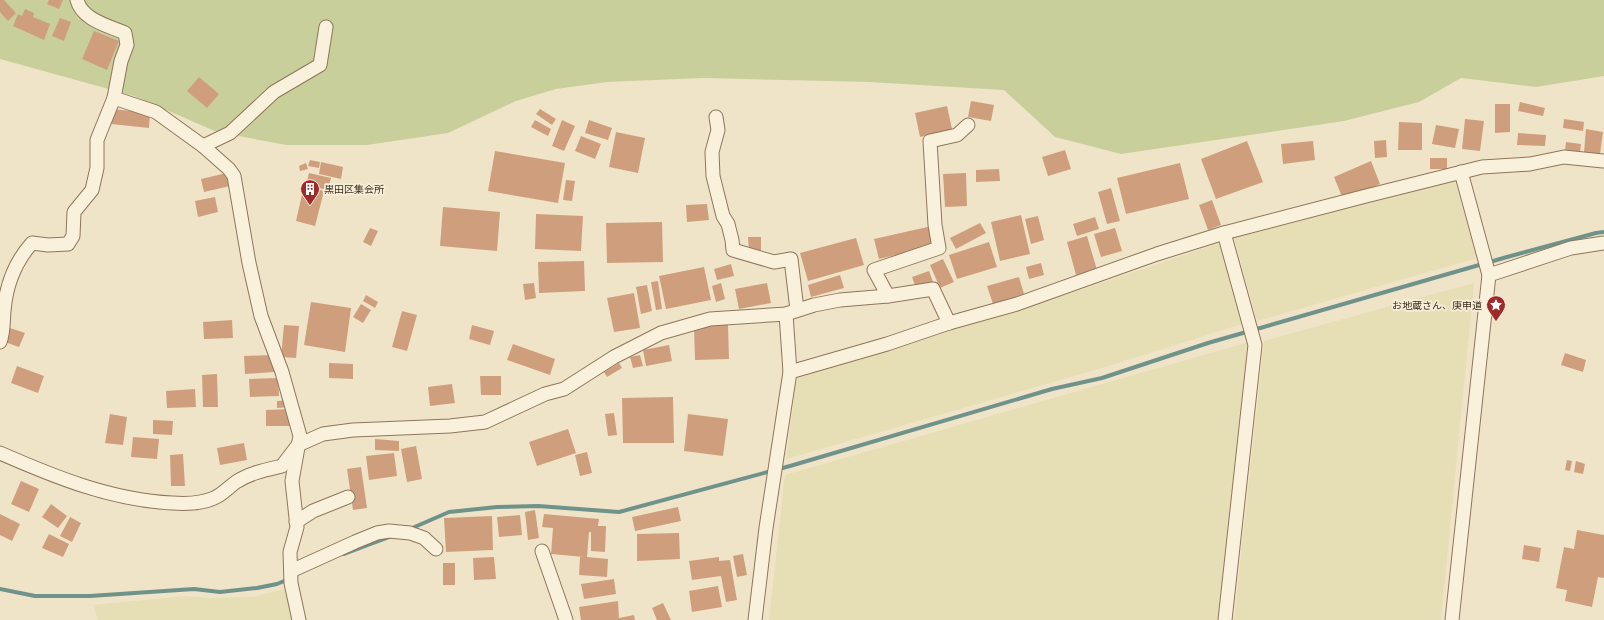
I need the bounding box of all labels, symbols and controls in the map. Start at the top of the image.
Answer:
building icon: 黒田区集会所 [299,178,321,206]
place label: 黒田区集会所 [324,182,384,196]
place icon: お地蔵さん、庚申道 [1485,294,1507,322]
place label: お地蔵さん、庚申道 [1392,298,1482,312]

